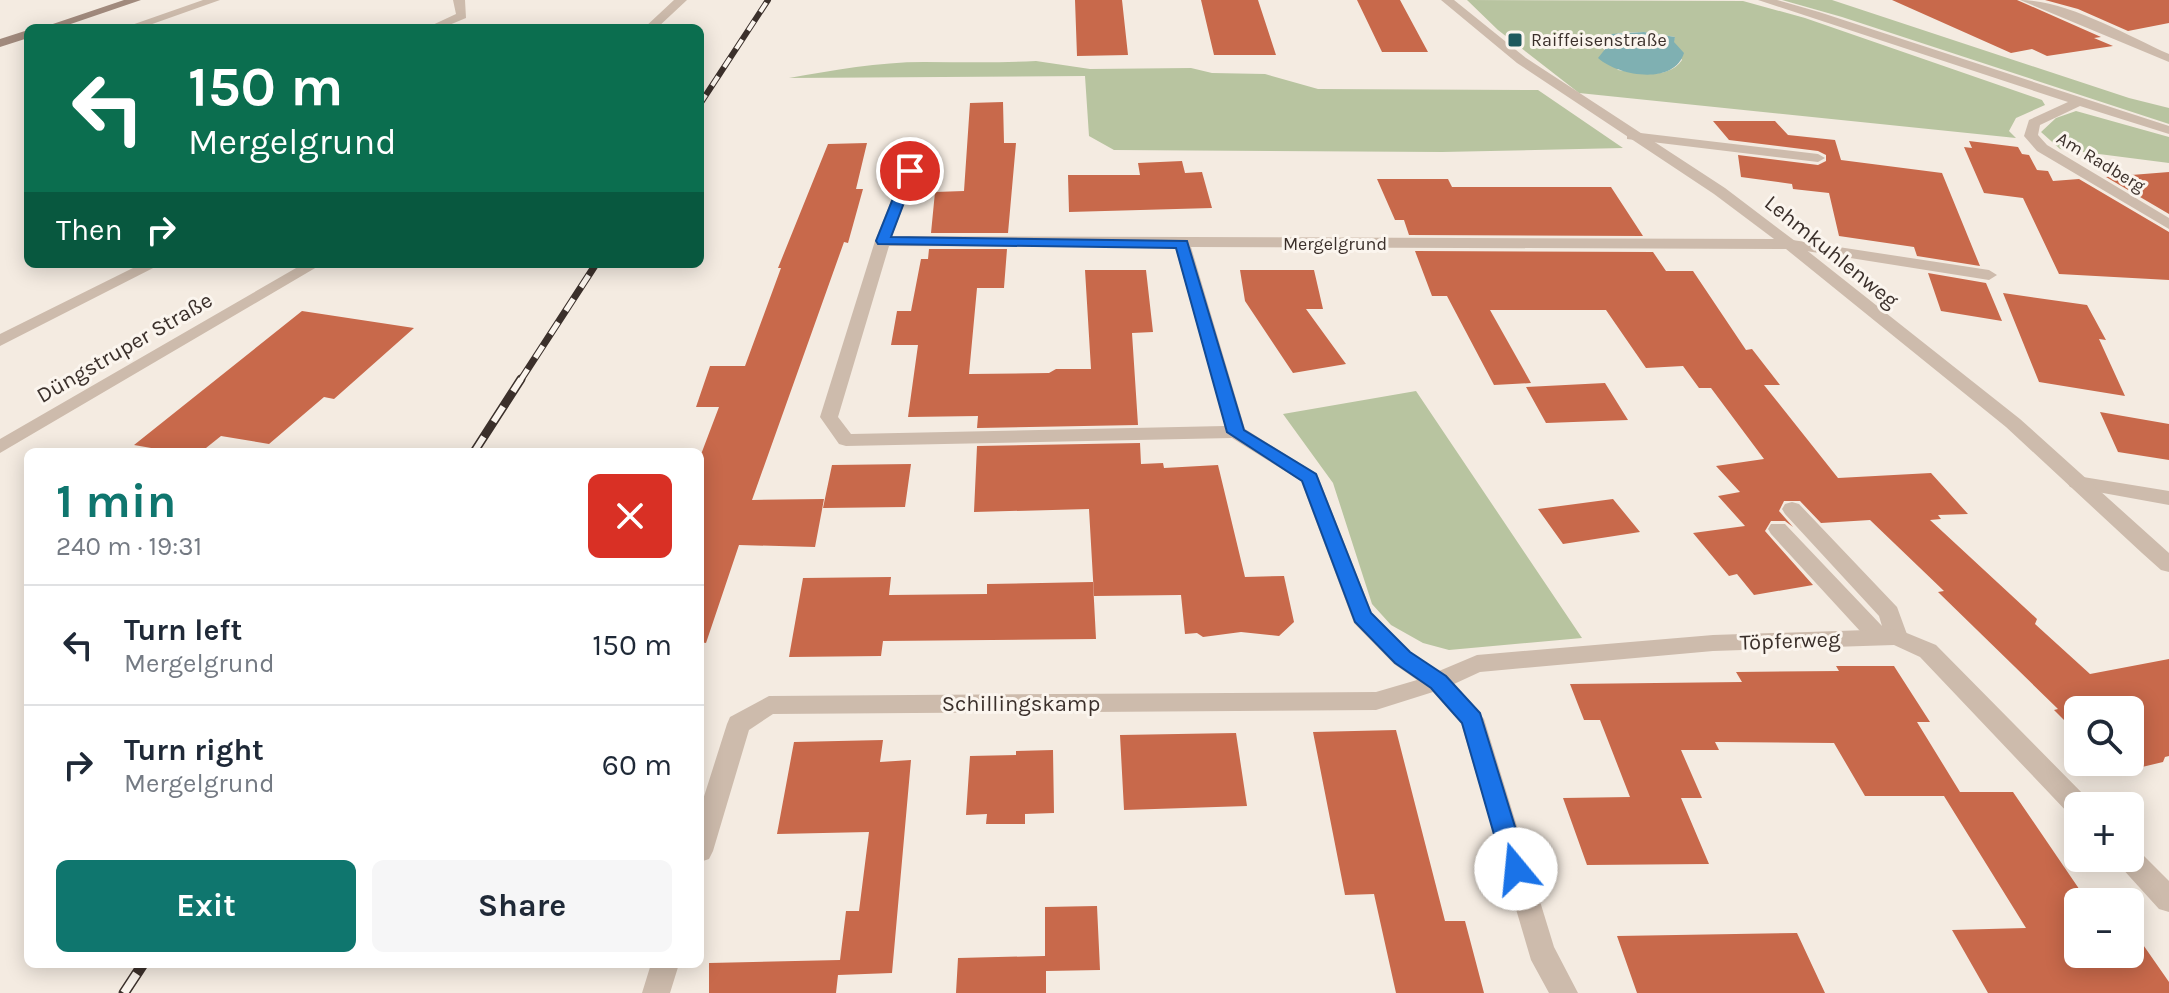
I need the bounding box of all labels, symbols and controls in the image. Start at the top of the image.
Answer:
place label: Raiffeisenstraße [1531,29,1667,51]
marker: Raiffeisenstraße [1506,31,1524,49]
text: 150 m [188,54,343,119]
icon: left [56,56,160,160]
text: Mergelgrund [188,121,397,163]
street label: Am Radberg [2053,127,2149,197]
pin [876,137,944,205]
icon: arrive [888,149,932,193]
street label: Lehmkuhlenweg [1759,190,1904,314]
icon: right [139,208,183,252]
text: Then [56,212,123,248]
street label: Mergelgrund [1283,233,1387,255]
street label: Düngstruper Straße [32,287,217,409]
text: 1 min [56,473,176,529]
button: close [588,474,672,558]
text: 240 m · 19:31 [56,531,202,562]
text: Turn left [124,612,242,648]
icon: left [56,623,100,667]
street label: Töpferweg [1739,626,1841,656]
text: 150 m [592,627,672,663]
text: Mergelgrund [124,648,275,679]
street label: Schillingskamp [942,691,1100,717]
map controls [2064,696,2144,968]
button: search [2064,696,2144,776]
text: Turn right [124,732,264,768]
icon: right [56,743,100,787]
text: 60 m [602,747,672,783]
text: Mergelgrund [124,768,275,799]
button: + [2064,792,2144,872]
position arrow [1474,827,1558,911]
button: Exit [56,860,356,952]
button: Share [372,860,672,952]
button: − [2064,888,2144,968]

